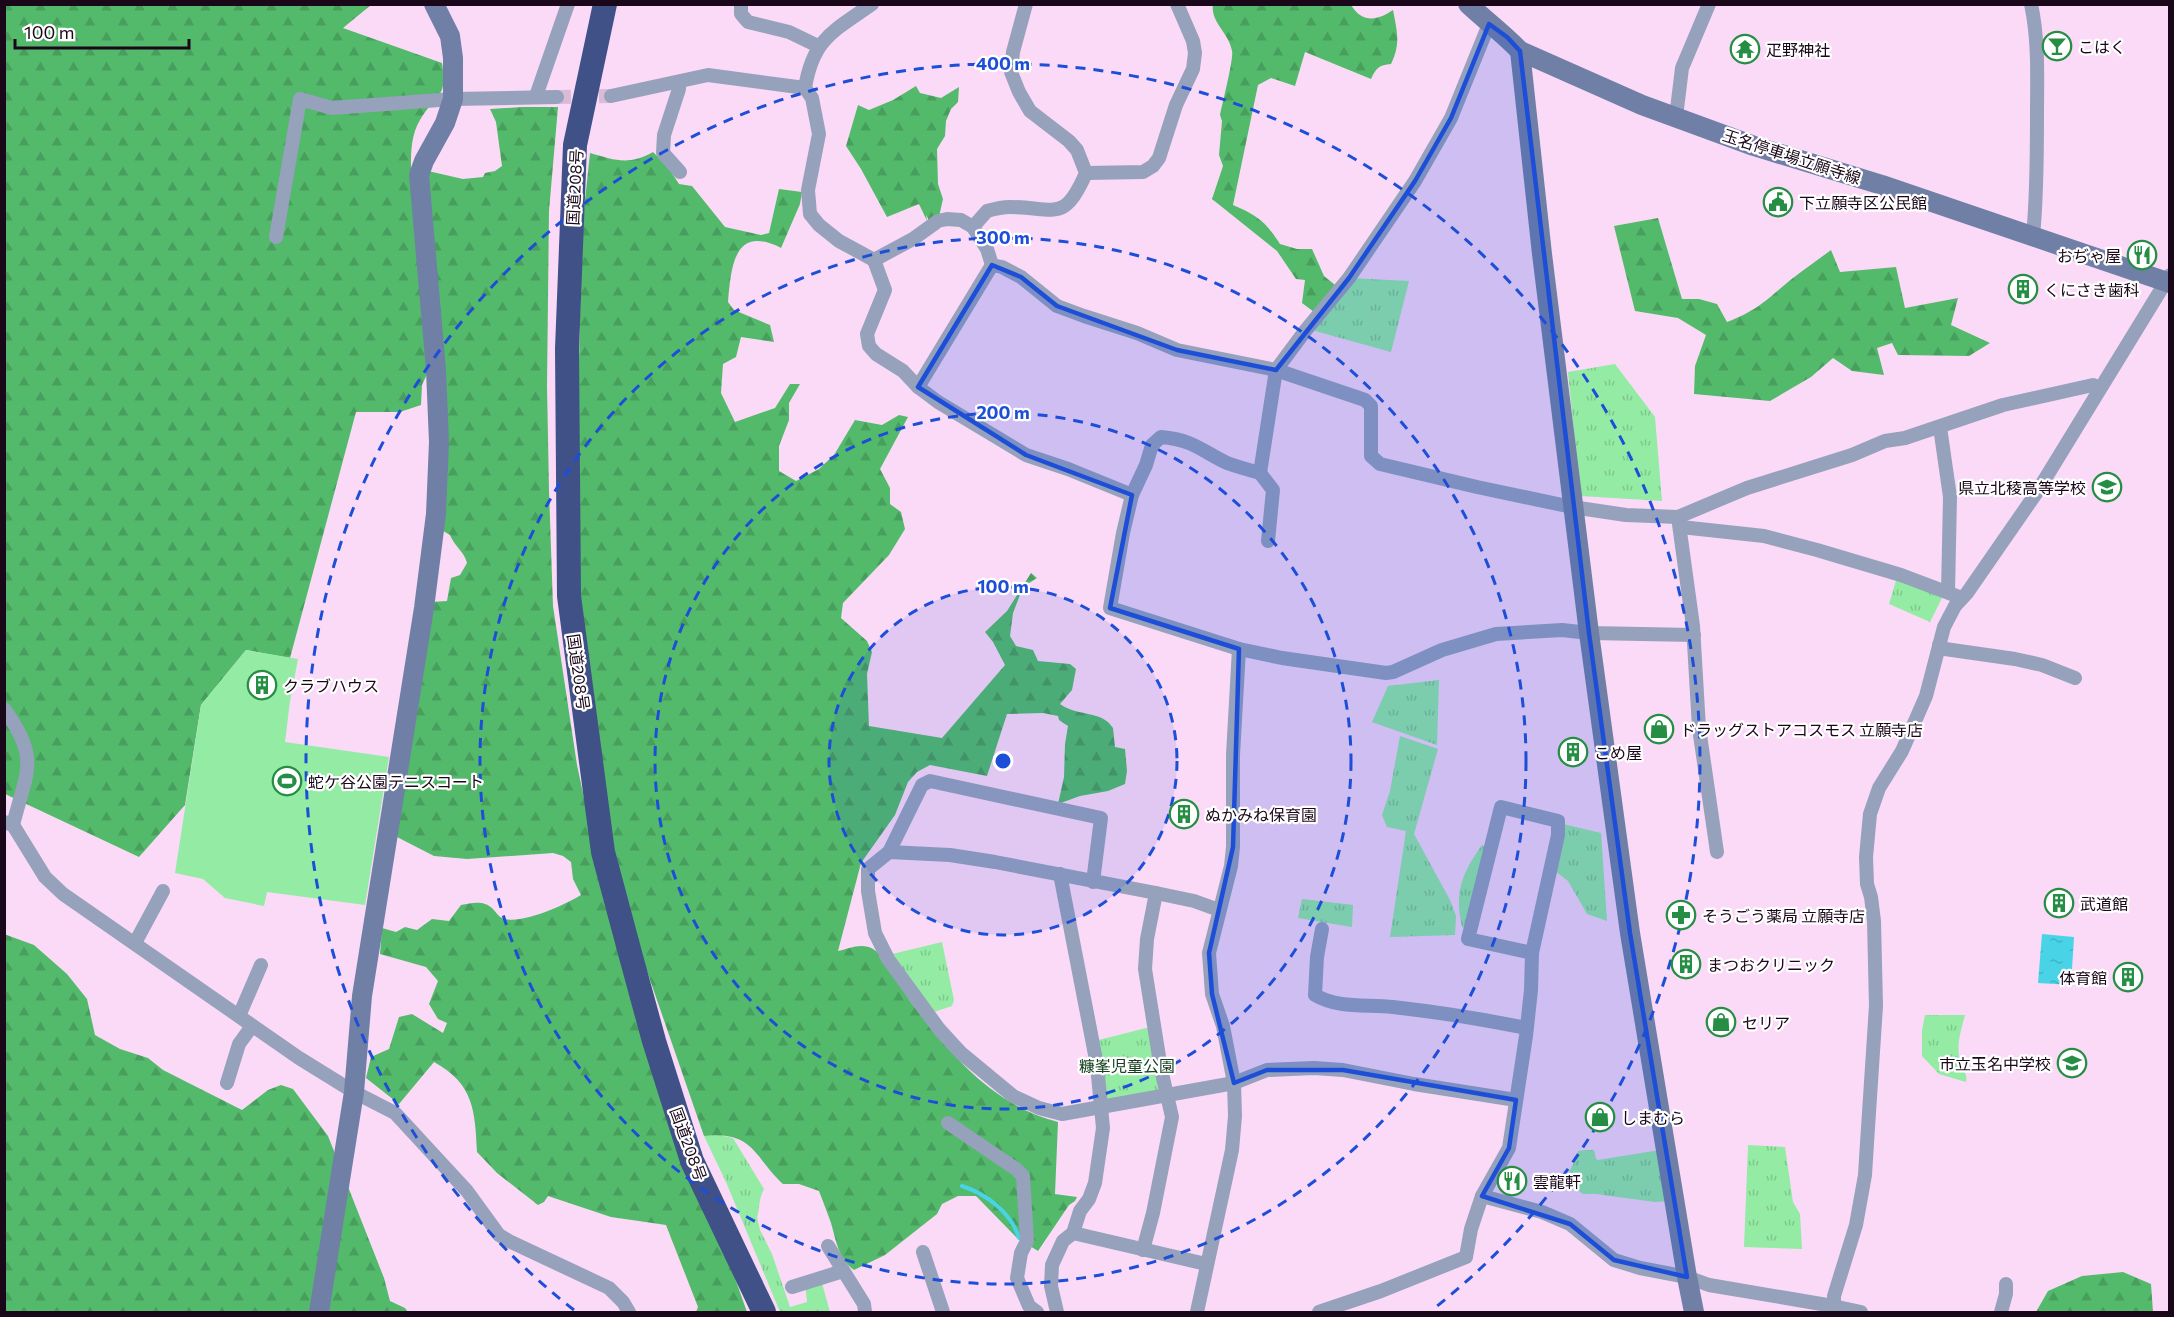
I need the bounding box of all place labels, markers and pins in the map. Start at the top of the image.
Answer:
bar icon: こはく [2041,30,2073,62]
temple icon: 疋野神社 [1729,33,1761,65]
place label: こはく [2078,37,2126,56]
place label: 疋野神社 [1766,40,1830,59]
public building icon: 下立願寺区公民館 [1762,186,1794,218]
place label: 下立願寺区公民館 [1799,193,1927,212]
restaurant icon: おぢゃ屋 [2126,239,2158,271]
place label: おぢゃ屋 [2057,246,2121,265]
building icon: くにさき歯科 [2007,273,2039,305]
place label: くにさき歯科 [2044,280,2140,299]
school or university icon: 県立北稜高等学校 [2091,471,2123,503]
place label: 県立北稜高等学校 [1958,478,2086,497]
building icon: クラブハウス [246,669,278,701]
place label: クラブハウス [283,676,379,695]
shop icon: ドラッグストアコスモス 立願寺店 [1643,713,1675,745]
place label: ドラッグストアコスモス 立願寺店 [1680,720,1923,739]
building icon: こめ屋 [1557,736,1589,768]
place label: こめ屋 [1594,743,1642,762]
centre of rings [993,751,1013,771]
sports icon: 蛇ケ谷公園テニスコート [271,765,303,797]
place label: 蛇ケ谷公園テニスコート [308,772,484,791]
building icon: ぬかみね保育園 [1168,798,1200,830]
place label: ぬかみね保育園 [1205,805,1317,824]
building icon: 武道館 [2043,887,2075,919]
place label: 武道館 [2080,894,2128,913]
pharmacy icon: そうごう薬局 立願寺店 [1665,899,1697,931]
place label: そうごう薬局 立願寺店 [1702,906,1865,925]
building icon: まつおクリニック [1670,948,1702,980]
place label: まつおクリニック [1707,955,1835,974]
building icon: 体育館 [2112,961,2144,993]
place label: 体育館 [2059,968,2107,987]
shop icon: セリア [1705,1006,1737,1038]
place label: セリア [1742,1013,1790,1032]
school or university icon: 市立玉名中学校 [2056,1047,2088,1079]
place label: 市立玉名中学校 [1939,1054,2051,1073]
shop icon: しまむら [1584,1101,1616,1133]
place label: しまむら [1621,1108,1685,1127]
restaurant icon: 雲龍軒 [1496,1165,1528,1197]
place label: 雲龍軒 [1533,1172,1581,1191]

